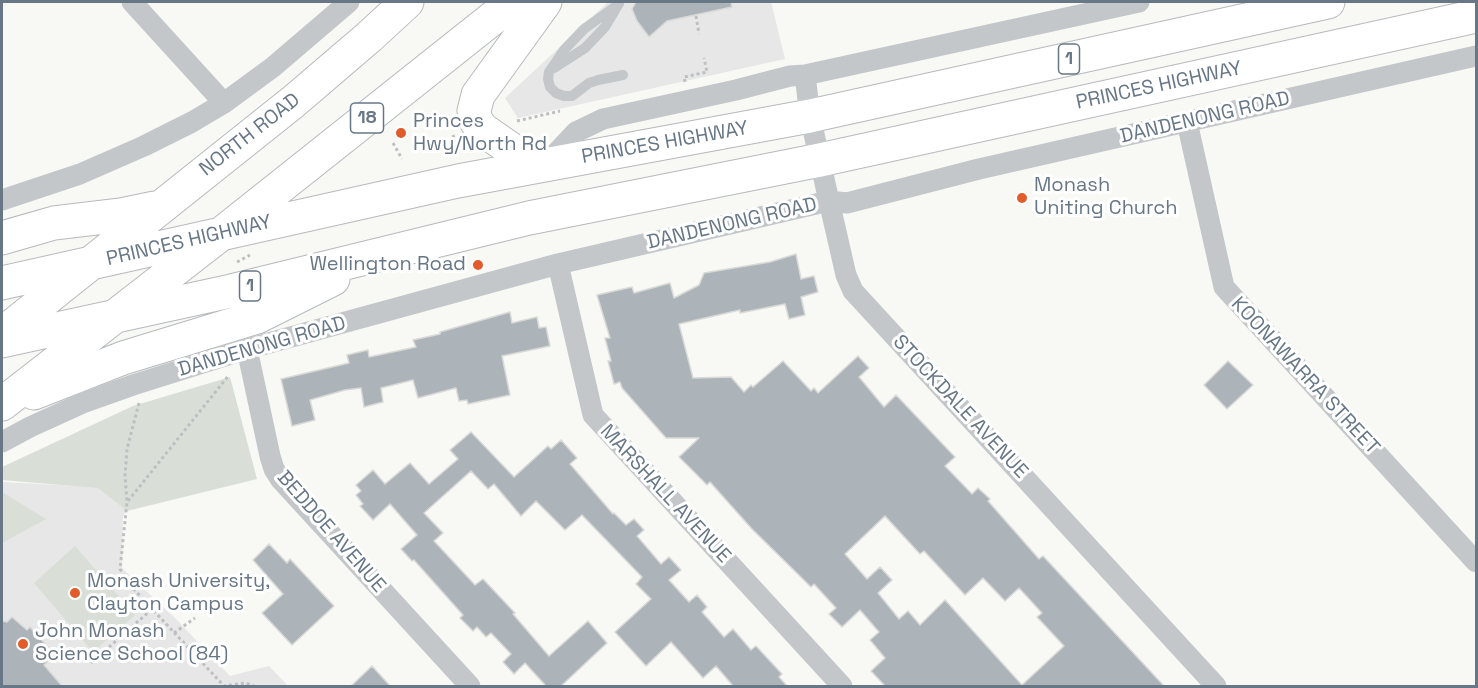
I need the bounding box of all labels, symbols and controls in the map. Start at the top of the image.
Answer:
road number: 1 [1058,44,1080,74]
street label: PRINCES HIGHWAY [1074,57,1244,115]
street label: DANDENONG ROAD [1118,87,1292,149]
street label: NORTH ROAD [195,88,305,182]
road number: 18 [350,103,384,133]
place label: Princes Hwy/North Rd [413,110,547,157]
street label: PRINCES HIGHWAY [580,117,750,169]
marker: Princes Hwy/North Rd [394,126,408,140]
place label: Monash Uniting Church [1034,174,1177,221]
marker: Monash Uniting Church [1015,191,1029,205]
street label: DANDENONG ROAD [645,193,819,255]
street label: PRINCES HIGHWAY [104,210,274,272]
place label: Wellington Road [309,253,466,277]
marker: Wellington Road [471,258,485,272]
road number: 1 [240,271,260,301]
street label: KOONAWARRA STREET [1226,292,1384,460]
street label: DANDENONG ROAD [175,312,349,382]
street label: STOCKDALE AVENUE [887,330,1033,484]
street label: MARSHALL AVENUE [595,420,735,568]
street label: BEDDOE AVENUE [272,466,390,598]
place label: Monash University, Clayton Campus [87,570,270,617]
marker: Monash University, Clayton Campus [68,586,82,600]
place label: John Monash Science School (84) [35,620,228,667]
marker: John Monash Science School (84) [16,637,30,651]

